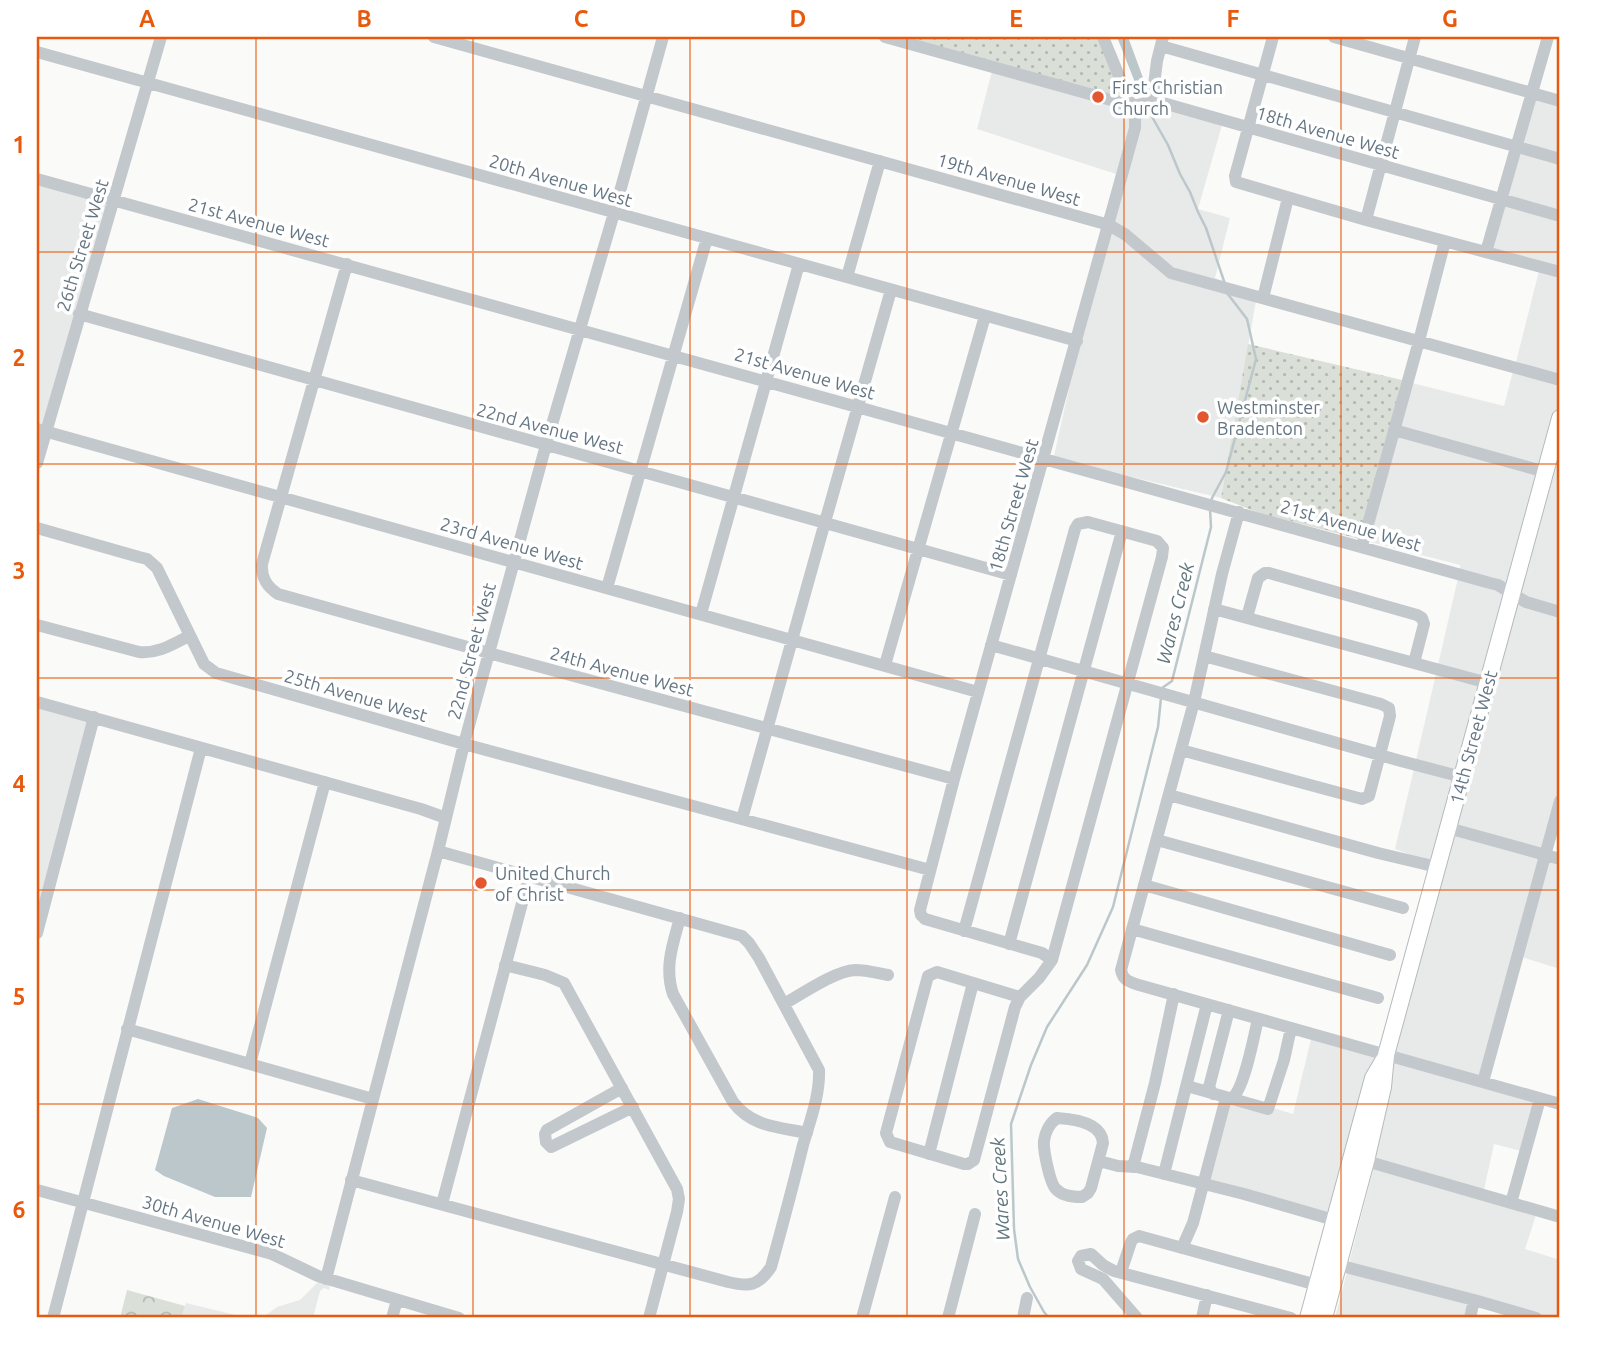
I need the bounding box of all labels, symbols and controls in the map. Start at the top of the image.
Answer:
text: A [139,6,155,31]
text: B [356,6,372,31]
text: C [574,6,589,31]
text: D [790,6,806,31]
text: E [1009,6,1023,31]
text: F [1227,6,1240,31]
text: G [1442,6,1458,31]
place label: First Christian Church [1112,77,1223,118]
marker: First Christian Church [1090,89,1106,105]
street label: 18th Avenue West [1254,102,1402,162]
text: 1 [13,132,25,157]
street label: 19th Avenue West [935,149,1083,209]
street label: 20th Avenue West [487,150,635,210]
street label: 26th Street West [52,176,112,314]
street label: 21st Avenue West [186,194,332,250]
street label: 21st Avenue West [732,343,878,403]
text: 2 [13,345,25,370]
place label: Westminster Bradenton [1217,397,1320,438]
street label: 22nd Avenue West [474,399,626,457]
marker: Westminster Bradenton [1195,409,1211,425]
street label: 18th Street West [984,436,1042,574]
street label: 21st Avenue West [1278,495,1424,555]
street label: 23rd Avenue West [438,513,586,573]
text: 3 [13,558,25,583]
water label: Wares Creek [1152,560,1198,666]
street label: 22nd Street West [443,580,499,722]
street label: 24th Avenue West [548,642,696,700]
street label: 25th Avenue West [282,665,430,725]
street label: 14th Street West [1446,668,1500,806]
text: 4 [13,771,26,796]
place label: United Church of Christ [495,863,611,904]
marker: United Church of Christ [473,875,489,891]
text: 5 [13,984,25,1009]
water label: Wares Creek [986,1136,1014,1242]
street label: 30th Avenue West [140,1191,288,1251]
text: 6 [13,1197,26,1222]

